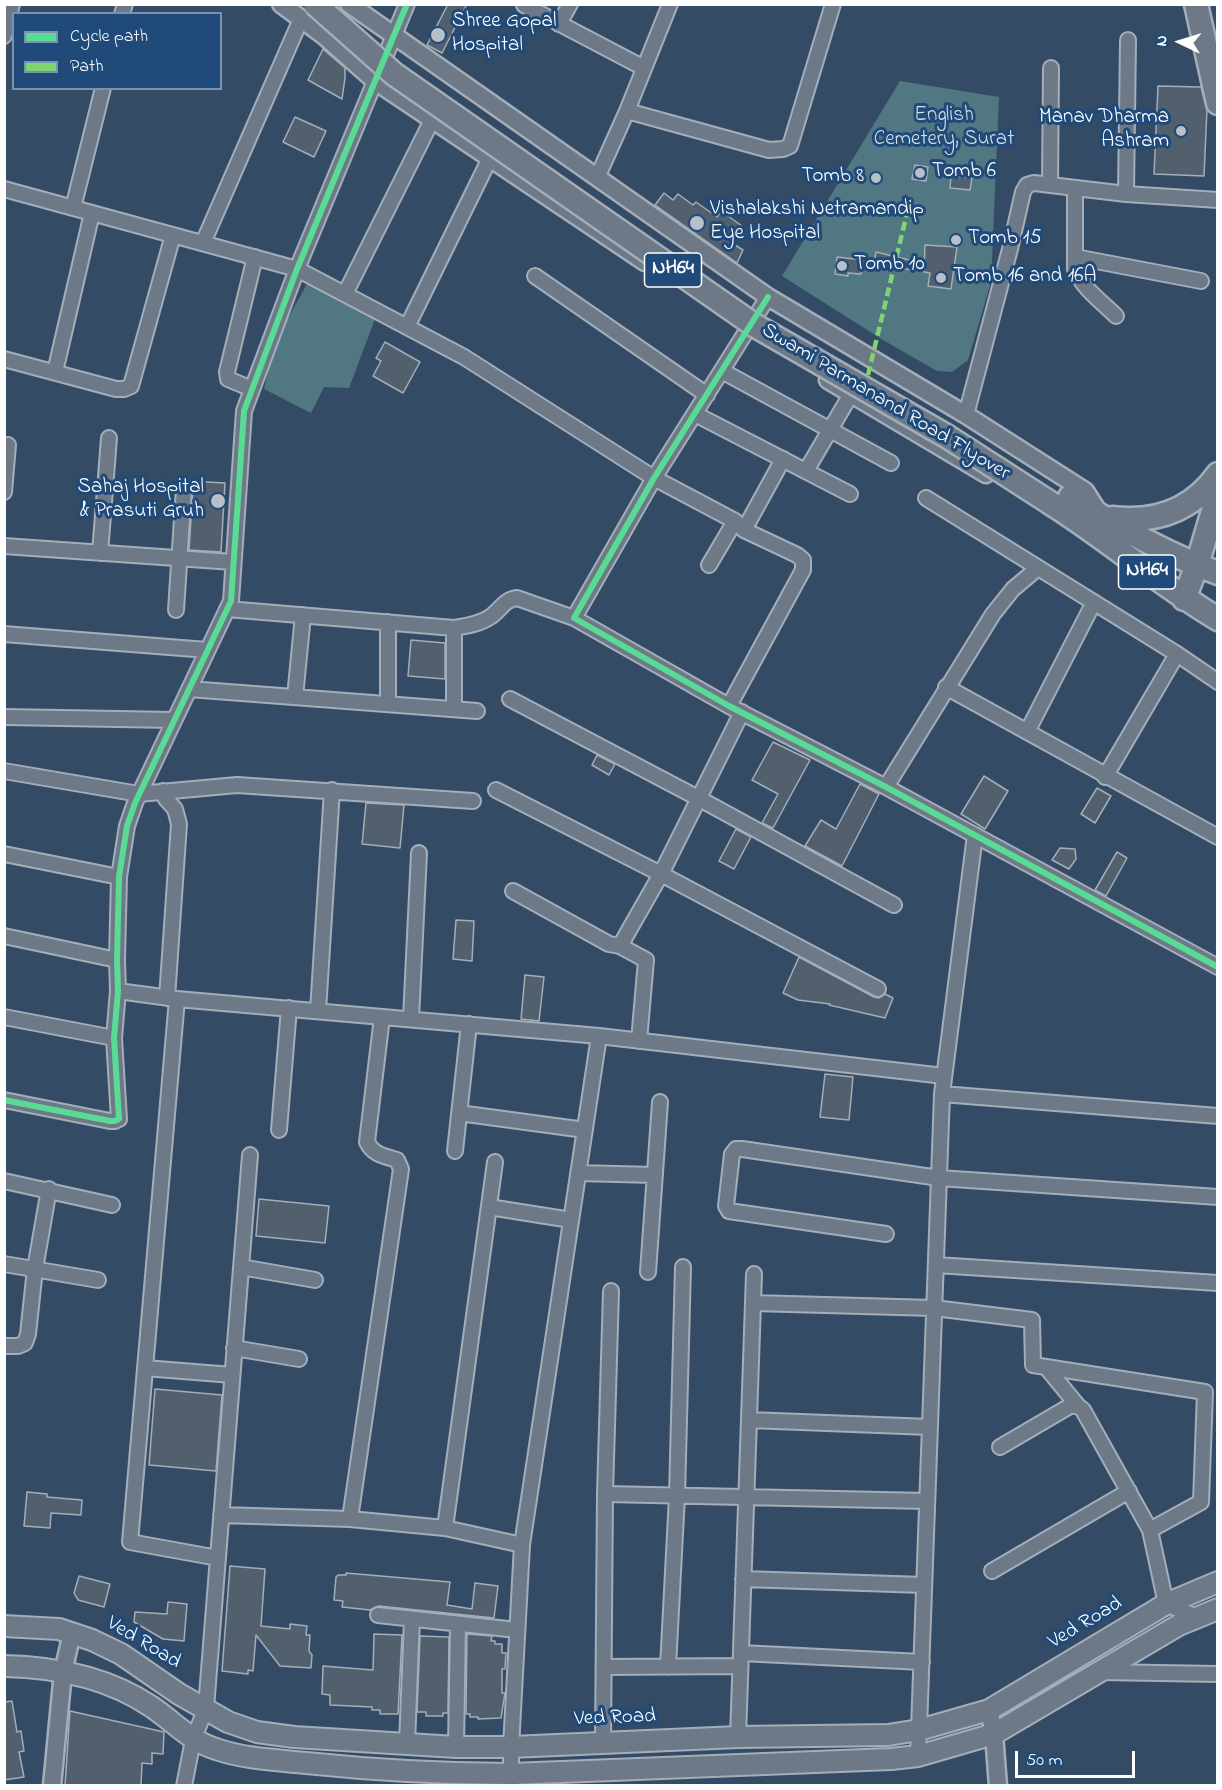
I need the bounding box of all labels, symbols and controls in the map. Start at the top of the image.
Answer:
place label: Shree Gopal Hospital [452,10,556,60]
legend [12,12,222,90]
north arrow [1150,12,1210,72]
text: Cycle path [70,24,148,50]
marker: Shree Gopal Hospital [429,26,447,44]
text: N [1150,35,1174,47]
text: Path [70,54,104,80]
park label: English Cemetery, Surat [874,104,1014,154]
place label: Manav Dharma Ashram [1039,106,1169,156]
marker: Manav Dharma Ashram [1174,124,1188,138]
place label: Tomb 6 [932,160,996,186]
place label: Tomb 8 [801,165,864,191]
marker: Tomb 6 [913,166,927,180]
marker: Tomb 8 [869,171,883,185]
place label: Vishalakshi Netramandip Eye Hospital [710,198,924,248]
marker: Vishalakshi Netramandip Eye Hospital [688,214,706,232]
place label: Tomb 15 [968,227,1041,253]
marker: Tomb 15 [949,233,963,247]
road number: NH64 [644,253,702,287]
place label: Tomb 10 [854,253,924,279]
marker: Tomb 10 [835,259,849,273]
place label: Tomb 16 and 16A [953,265,1097,291]
marker: Tomb 16 and 16A [934,271,948,285]
street label: Swami Parmanand Road Flyover [756,319,1014,487]
place label: Sahaj Hospital & Prasuti Gruh [77,476,204,526]
marker: Sahaj Hospital & Prasuti Gruh [209,492,227,510]
road number: NH64 [1118,555,1176,589]
street label: Ved Road [1044,1592,1128,1656]
street label: Ved Road [101,1612,185,1676]
street label: Ved Road [574,1705,656,1733]
scale bar [1018,1739,1138,1777]
text: 50 m [1026,1748,1063,1774]

